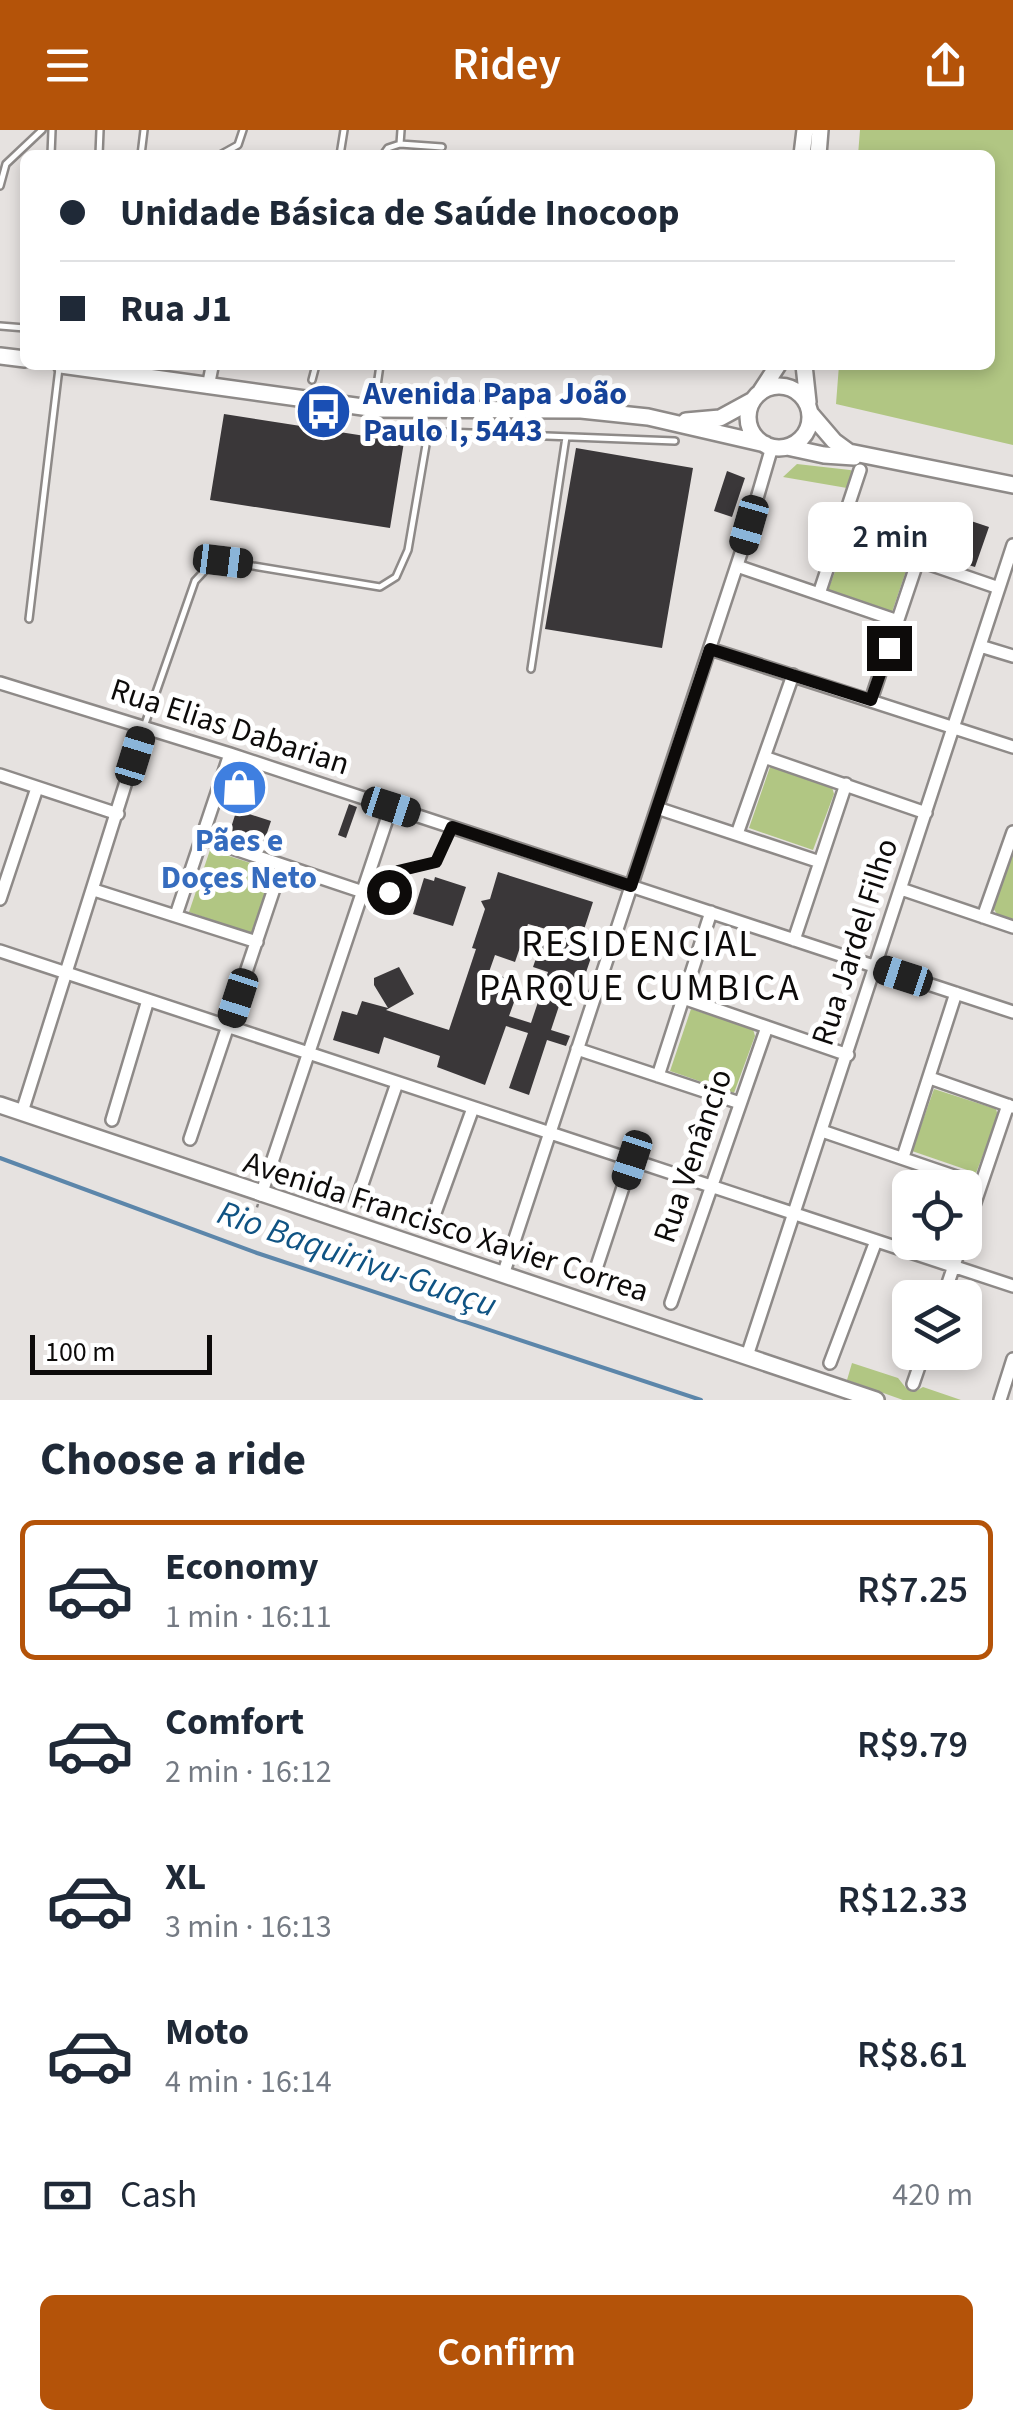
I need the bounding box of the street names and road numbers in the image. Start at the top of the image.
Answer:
street label: Rua Elias Dabarian [105,667,355,787]
street label: Rua Jardel Filho [800,833,910,1051]
street label: Rua Venâncio [642,1063,744,1249]
street label: Avenida Francisco Xavier Correa [237,1140,655,1314]

